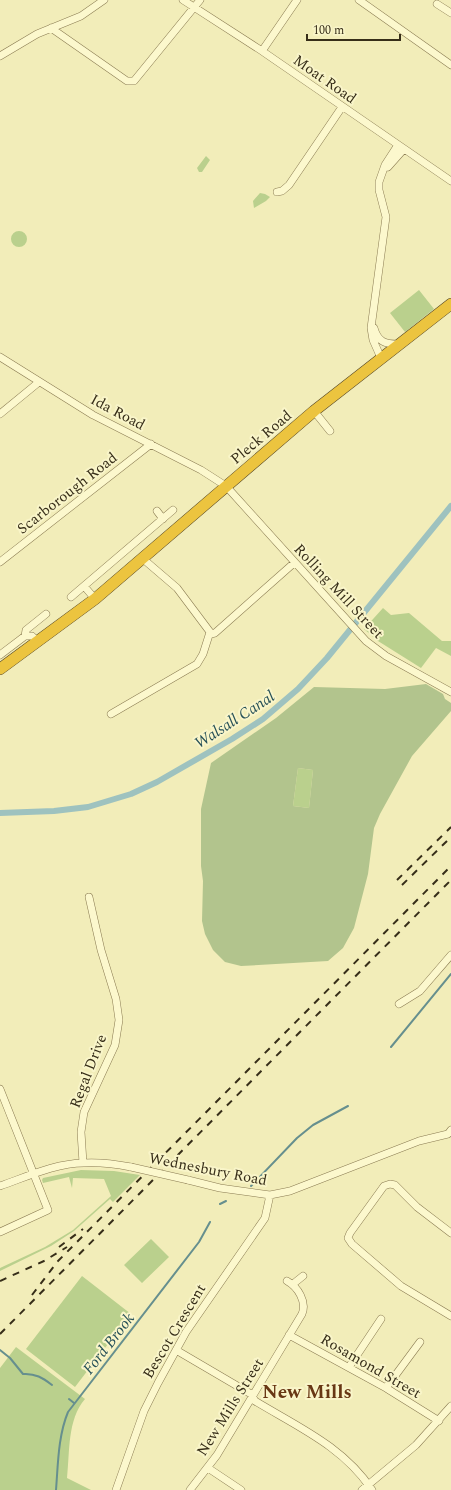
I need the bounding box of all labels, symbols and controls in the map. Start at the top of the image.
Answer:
scale bar [307,16,400,42]
text: 100 m [313,21,344,40]
street label: Moat Road [288,49,361,110]
street label: Ida Road [86,388,149,436]
street label: Pleck Road [225,405,297,470]
street label: Scarborough Road [12,447,123,540]
street label: Rolling Mill Street [288,538,389,644]
water label: Walsall Canal [190,685,280,755]
street label: Regal Drive [64,1031,113,1111]
street label: Wednesbury Road [147,1147,269,1192]
street label: Bescot Crescent [137,1279,212,1383]
water label: Ford Brook [77,1307,141,1380]
street label: Rosamond Street [316,1328,425,1405]
street label: New Mills Street [191,1354,270,1461]
district label: New Mills [262,1378,352,1407]

